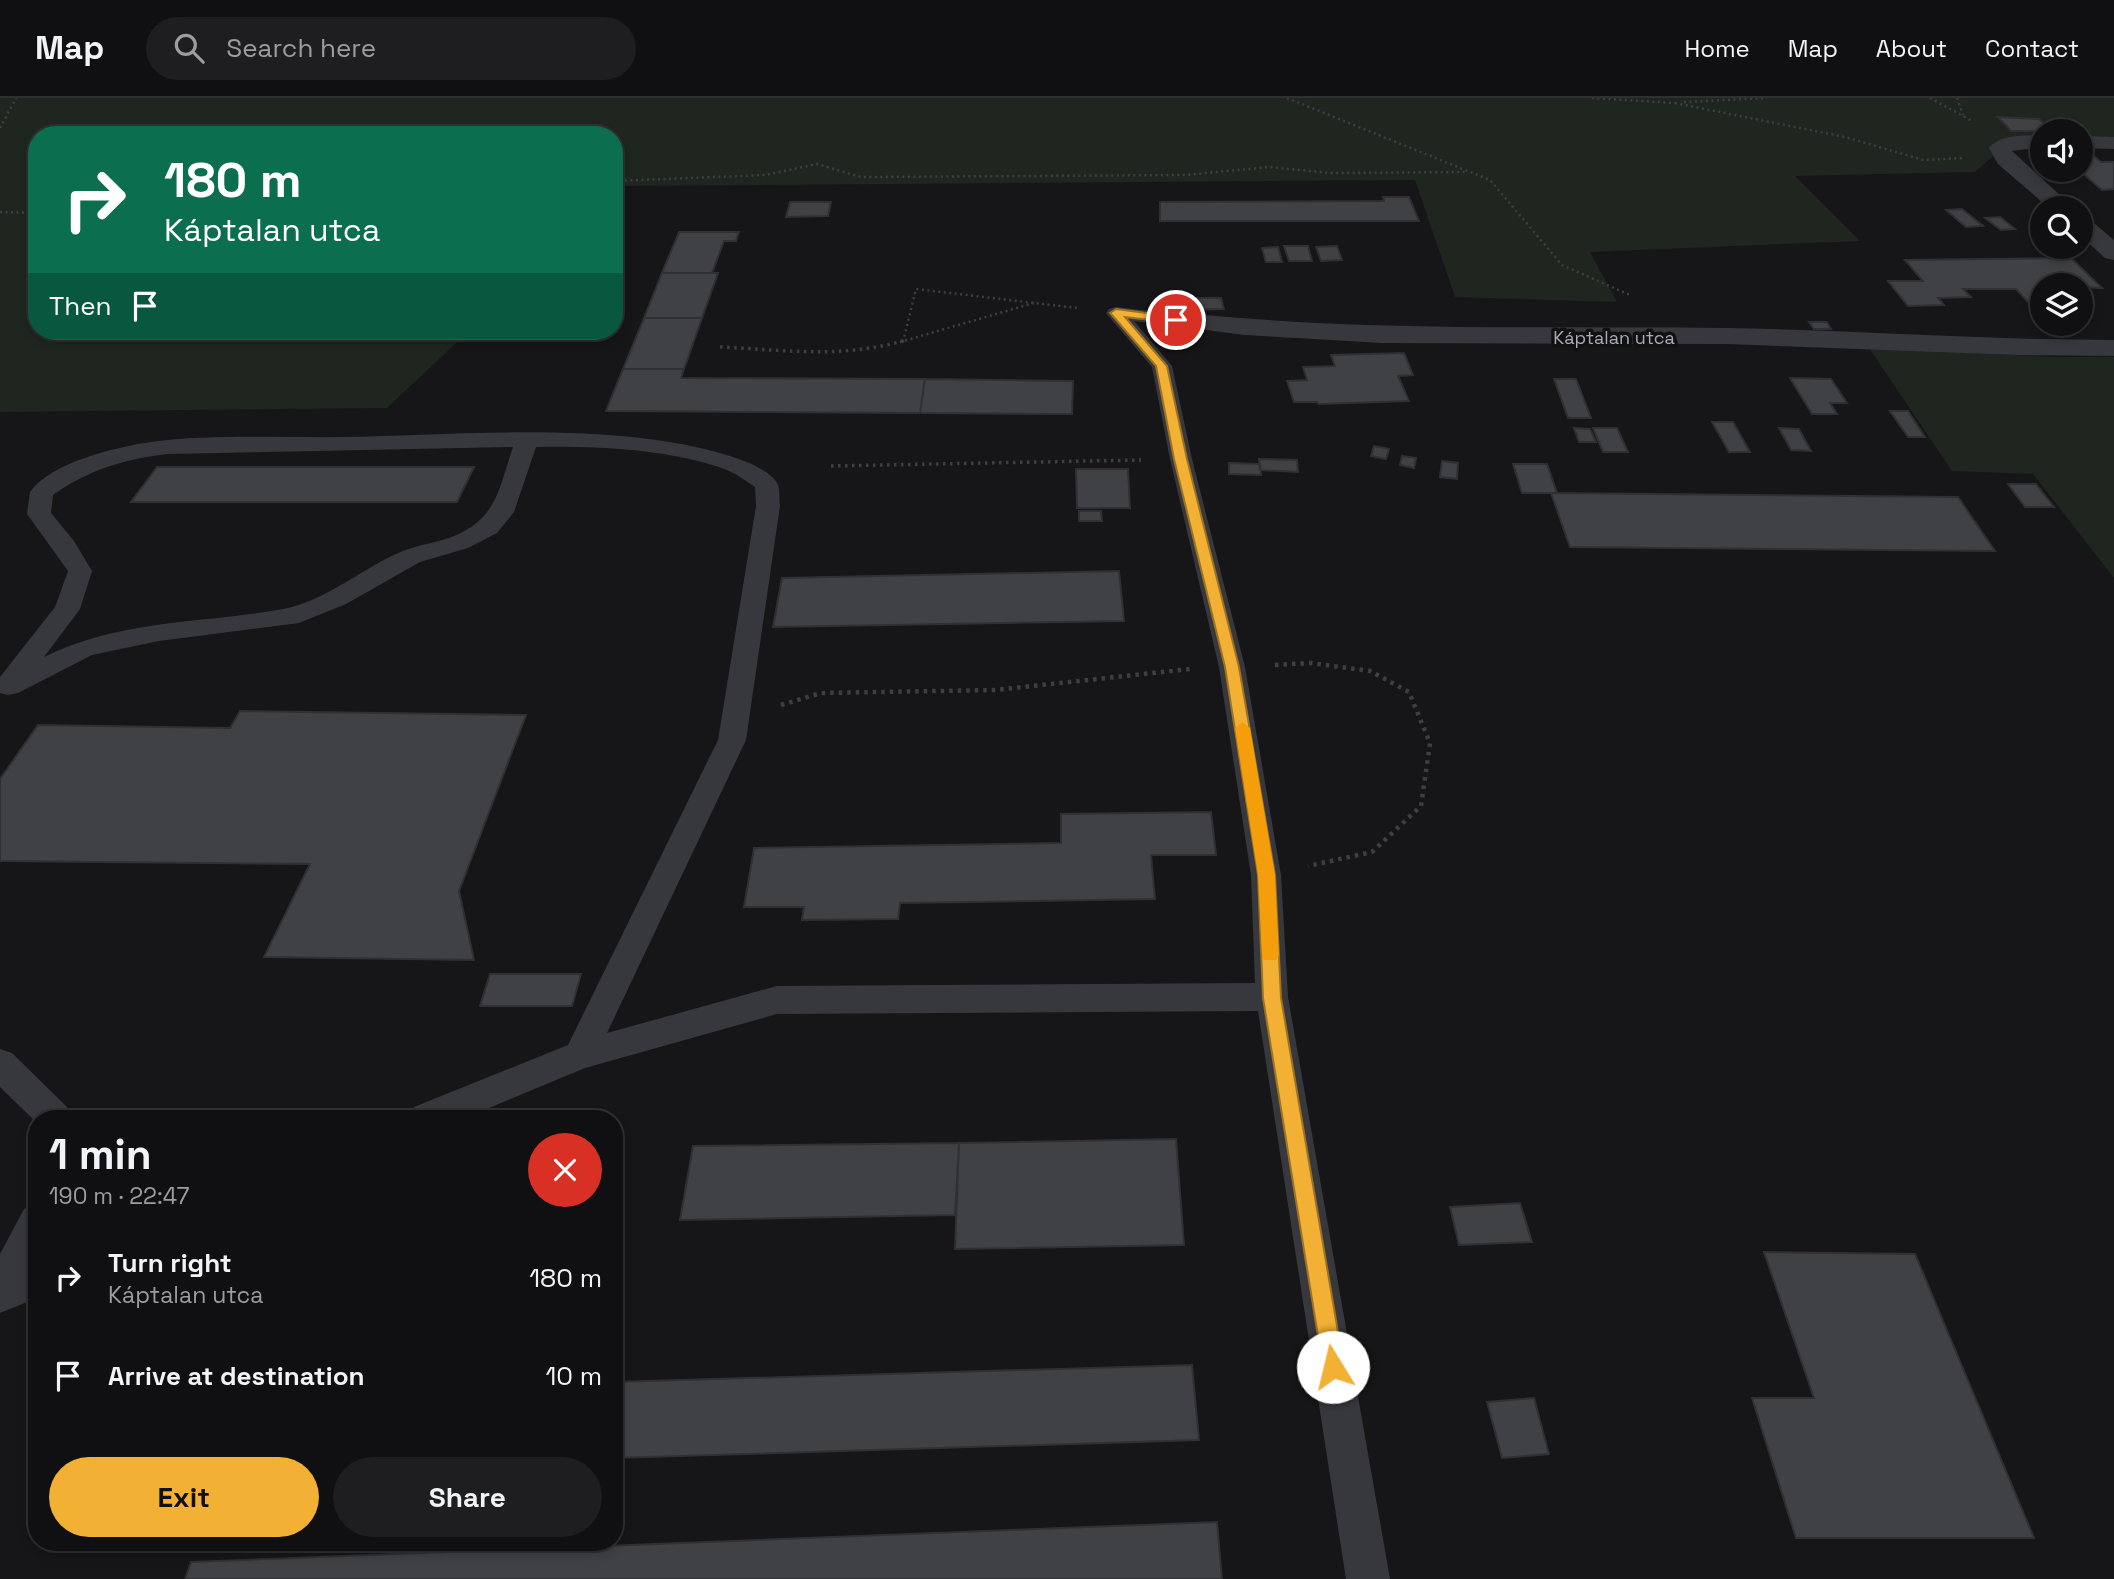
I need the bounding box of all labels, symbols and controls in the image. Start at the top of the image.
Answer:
search box [146,17,636,80]
text: Map [35,27,104,69]
icon: search [170,29,208,67]
text: Search here [226,31,376,65]
text: Home [1684,33,1750,64]
text: Map [1788,33,1838,64]
text: About [1876,33,1947,64]
text: Contact [1985,33,2079,64]
map controls [2030,119,2093,336]
button: sound [2030,119,2093,182]
text: 180 m [164,149,302,211]
icon: right [49,154,140,245]
button: search [2030,196,2093,259]
text: Káptalan utca [164,210,380,250]
button: layers [2030,273,2093,336]
icon: arrive [126,287,164,325]
text: Then [49,289,112,323]
pin [1146,290,1206,350]
icon: arrive [1157,301,1195,339]
street label: Káptalan utca [1553,326,1675,349]
text: 1 min [49,1128,152,1181]
button: close [528,1133,602,1207]
text: 190 m · 22:47 [49,1181,189,1211]
text: Turn right [108,1246,232,1280]
icon: right [49,1259,87,1297]
text: 180 m [529,1261,602,1295]
text: Káptalan utca [108,1280,263,1310]
position arrow [1296,1330,1370,1404]
icon: arrive [49,1357,87,1395]
text: Arrive at destination [108,1359,365,1393]
text: 10 m [545,1359,602,1393]
button: Exit [49,1457,319,1537]
button: Share [333,1457,602,1537]

